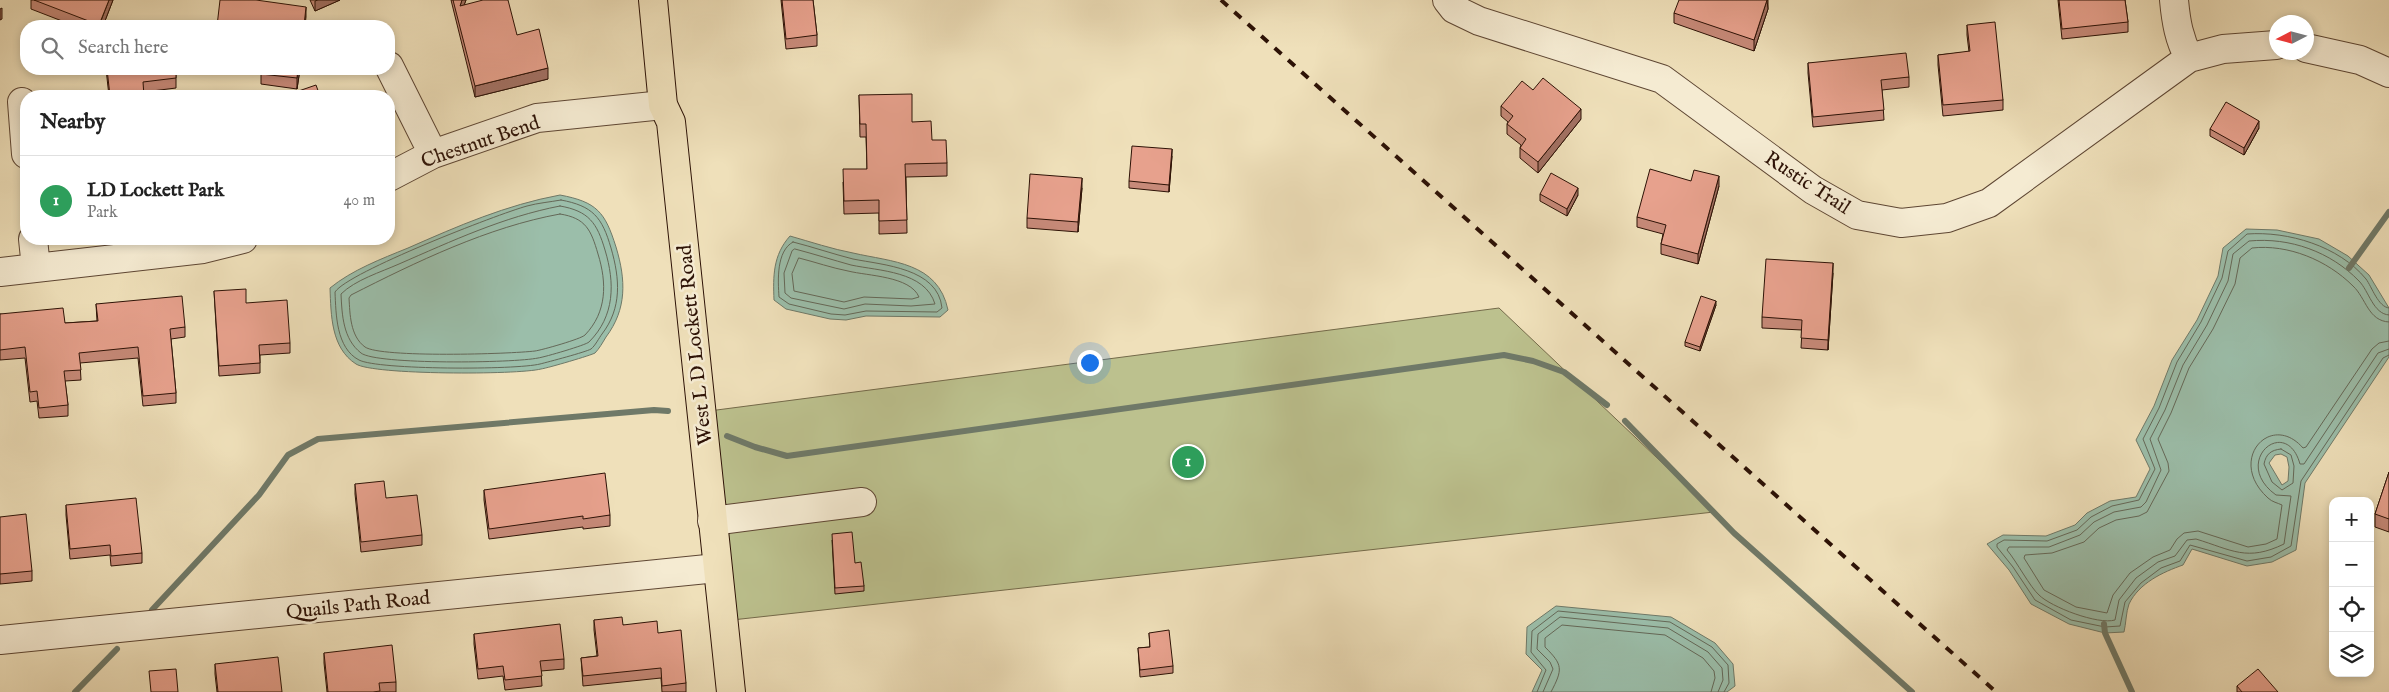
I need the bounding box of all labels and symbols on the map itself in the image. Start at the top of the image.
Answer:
north arrow [2269,15,2314,60]
street label: Chestnut Bend [418,110,543,174]
street label: Rustic Trail [1760,146,1855,221]
street label: West L D Lockett Road [673,243,718,446]
your location [1077,350,1103,376]
pin: 1 [1172,443,1204,481]
street label: Quails Path Road [285,585,432,625]

